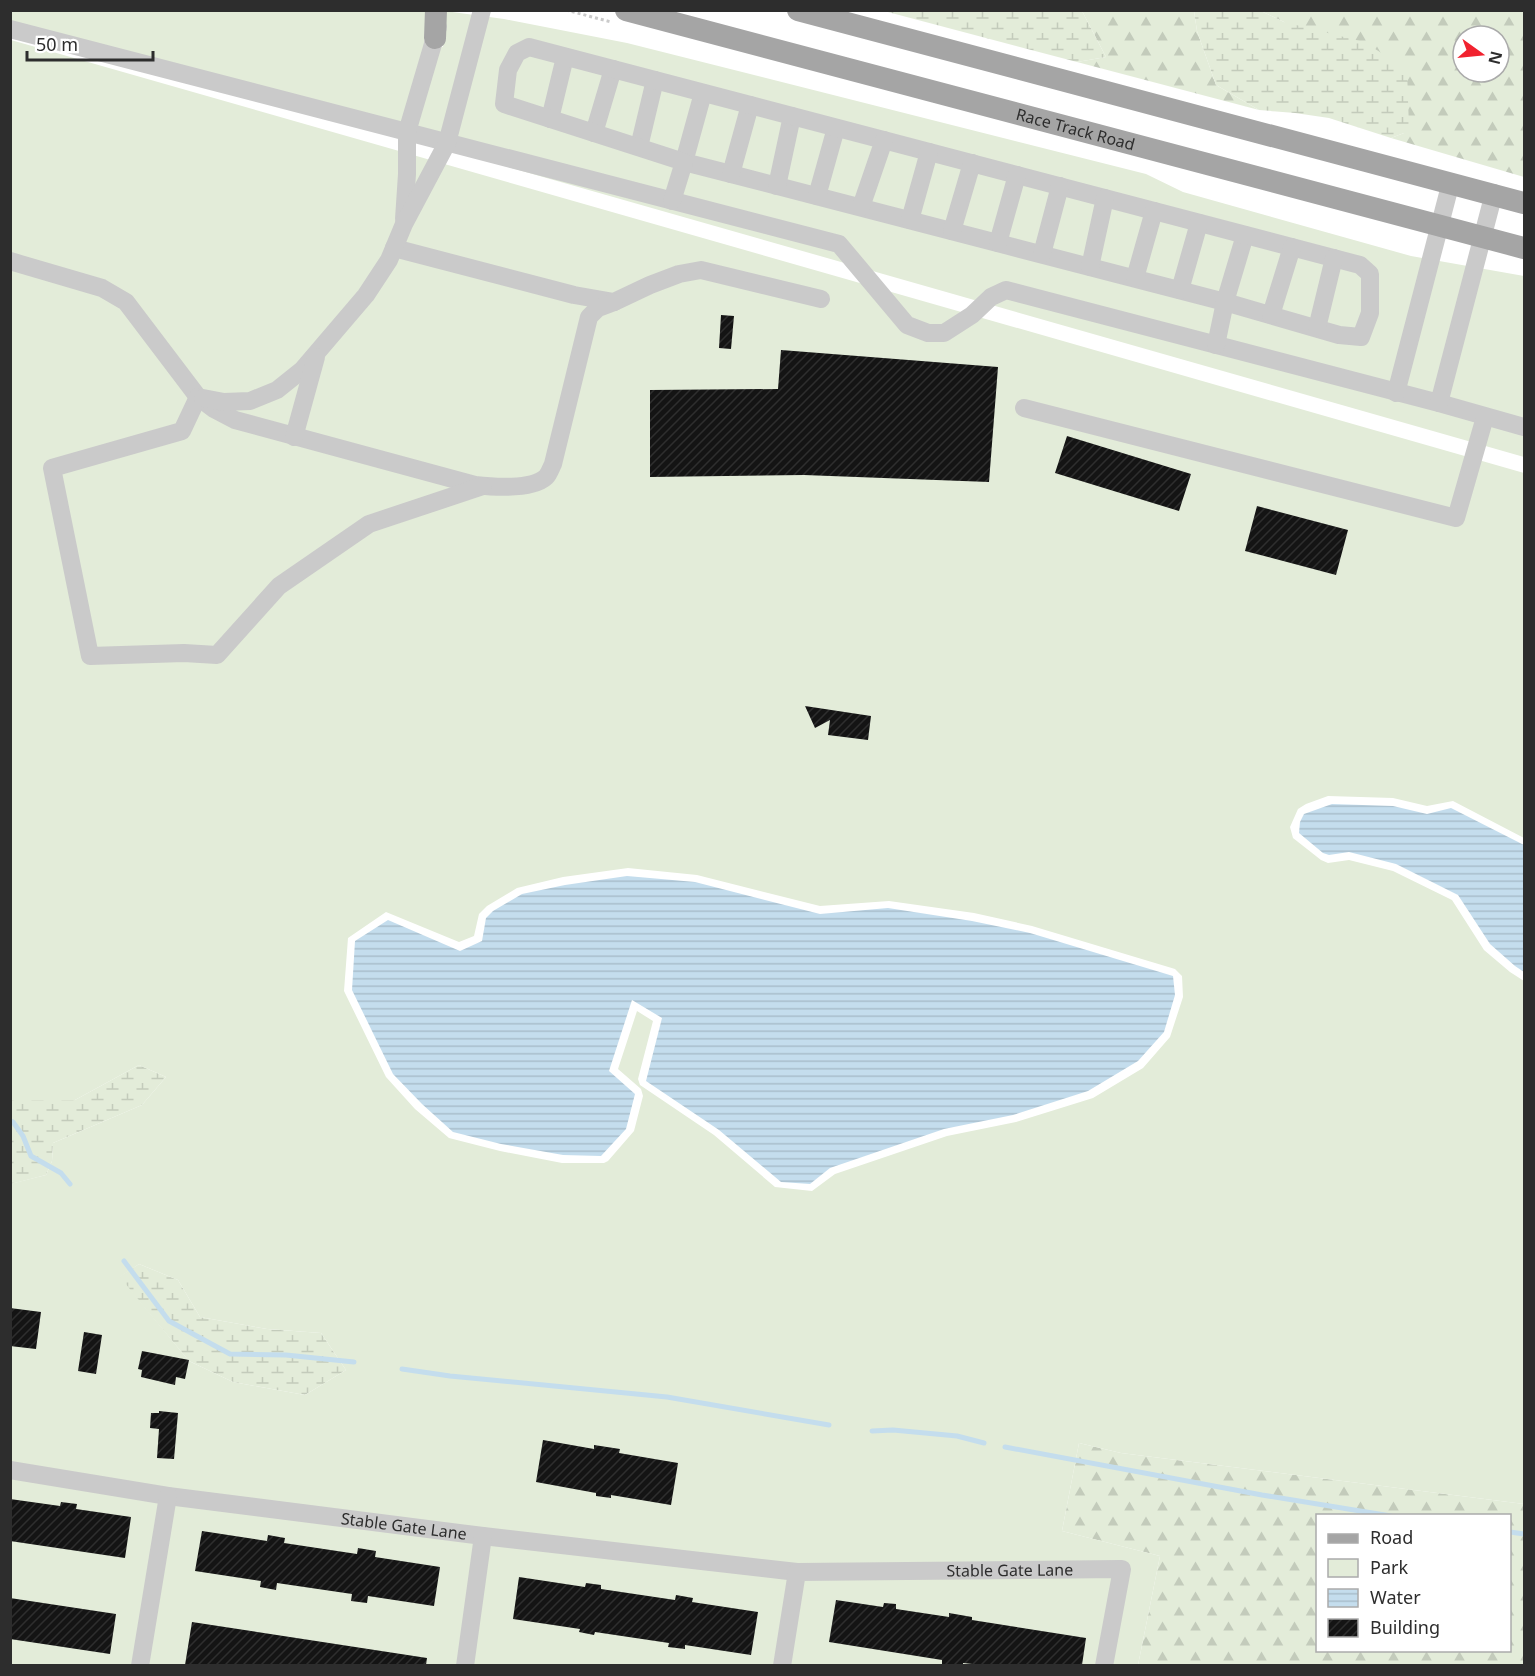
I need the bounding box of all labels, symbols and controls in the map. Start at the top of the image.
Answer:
scale bar [27,24,153,62]
north arrow [1451,24,1511,84]
text: 50 m [36,32,78,56]
text: N [1483,49,1508,67]
street label: Race Track Road [1014,103,1137,155]
street label: Stable Gate Lane [340,1507,468,1545]
legend [1316,1514,1511,1652]
text: Road [1370,1525,1413,1549]
text: Park [1370,1555,1408,1579]
street label: Stable Gate Lane [946,1558,1073,1582]
text: Water [1370,1585,1421,1609]
text: Building [1370,1615,1440,1639]

